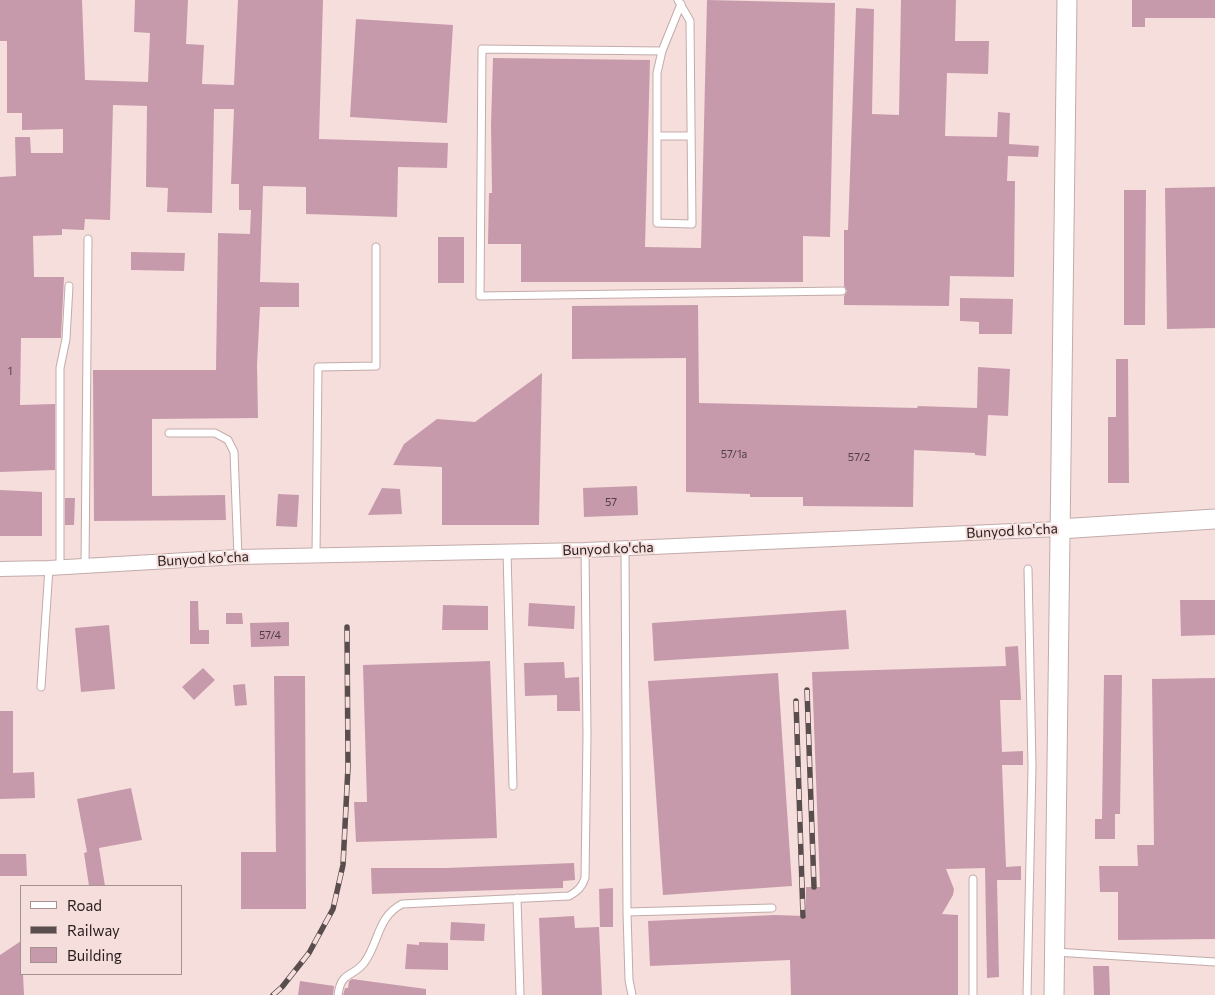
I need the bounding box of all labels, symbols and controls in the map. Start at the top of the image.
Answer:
house number: 1 [8,364,12,378]
house number: 57/1a [721,447,747,461]
house number: 57/2 [848,450,870,464]
house number: 57 [605,495,617,509]
street label: Bunyod ko'cha [966,520,1058,542]
street label: Bunyod ko'cha [562,539,654,559]
street label: Bunyod ko'cha [157,548,249,570]
house number: 57/4 [259,628,281,642]
legend [20,885,182,975]
text: Road [67,896,102,914]
text: Railway [67,921,120,939]
text: Building [67,946,122,964]

